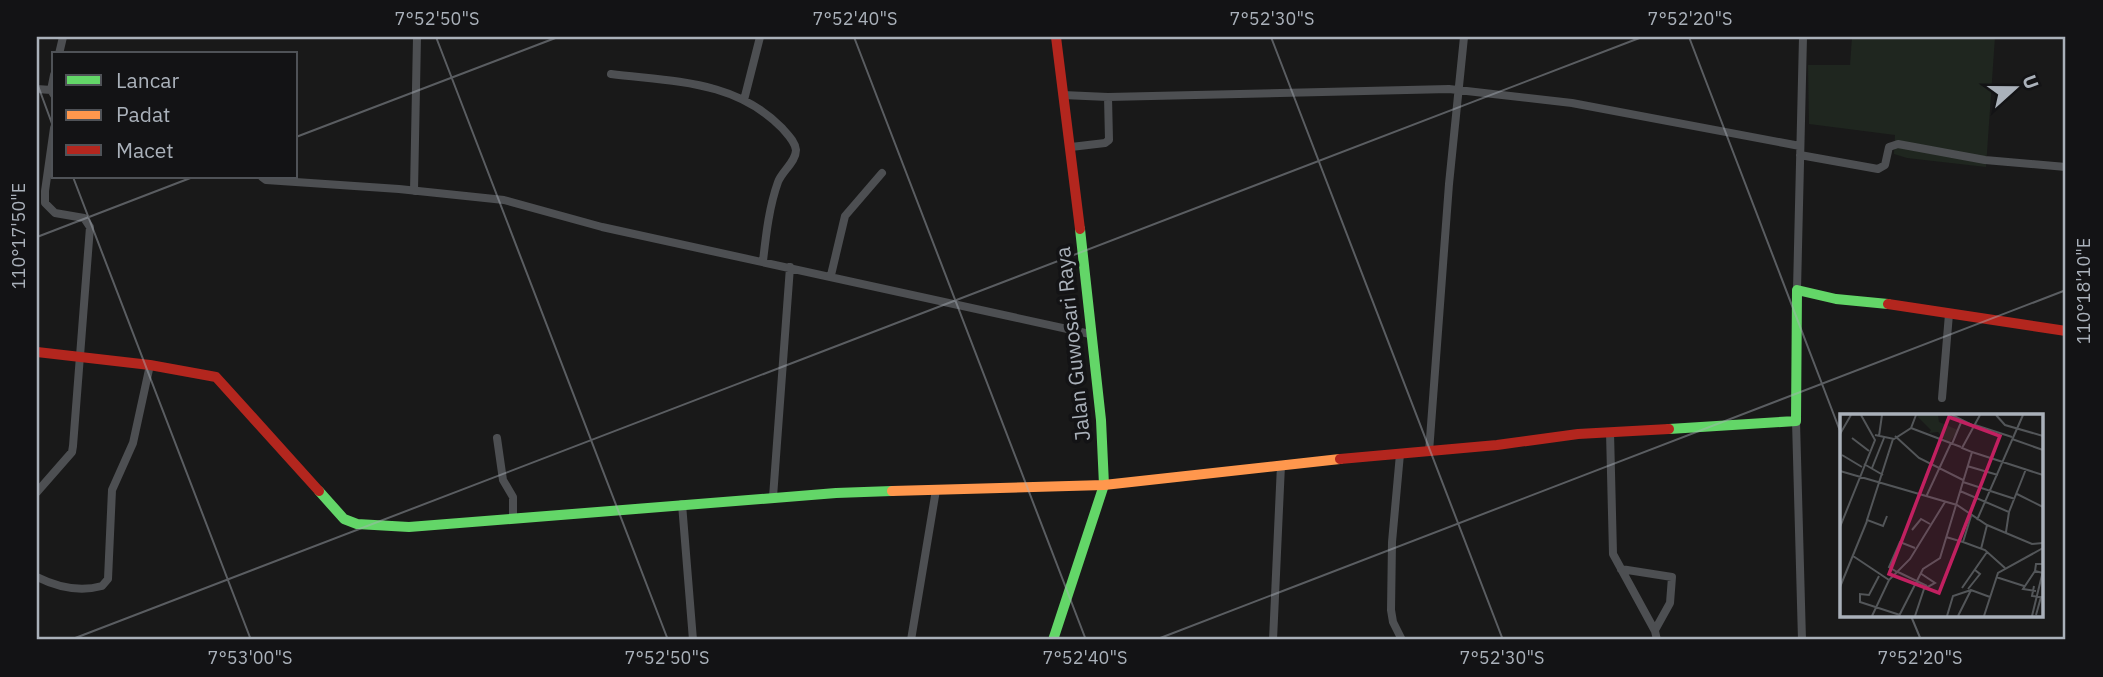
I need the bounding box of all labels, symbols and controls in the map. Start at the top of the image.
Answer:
text: 7°52'50"S [395,7,479,30]
text: 7°52'40"S [813,7,897,30]
text: 7°52'30"S [1230,7,1314,30]
text: 7°52'20"S [1648,7,1732,30]
legend [52,52,298,178]
north arrow [1980,52,2050,122]
text: Lancar [116,66,179,94]
text: U [2017,71,2044,92]
text: Padat [116,100,171,128]
text: Macet [116,136,174,164]
text: 110°17'50"E [7,183,30,289]
text: 110°18'10"E [2072,238,2095,344]
street label: Jalan Guwosari Raya [1048,246,1096,442]
inset map [1840,414,2044,618]
text: 7°53'00"S [208,646,292,669]
text: 7°52'50"S [625,646,709,669]
text: 7°52'40"S [1043,646,1127,669]
text: 7°52'30"S [1460,646,1544,669]
text: 7°52'20"S [1878,646,1962,669]

